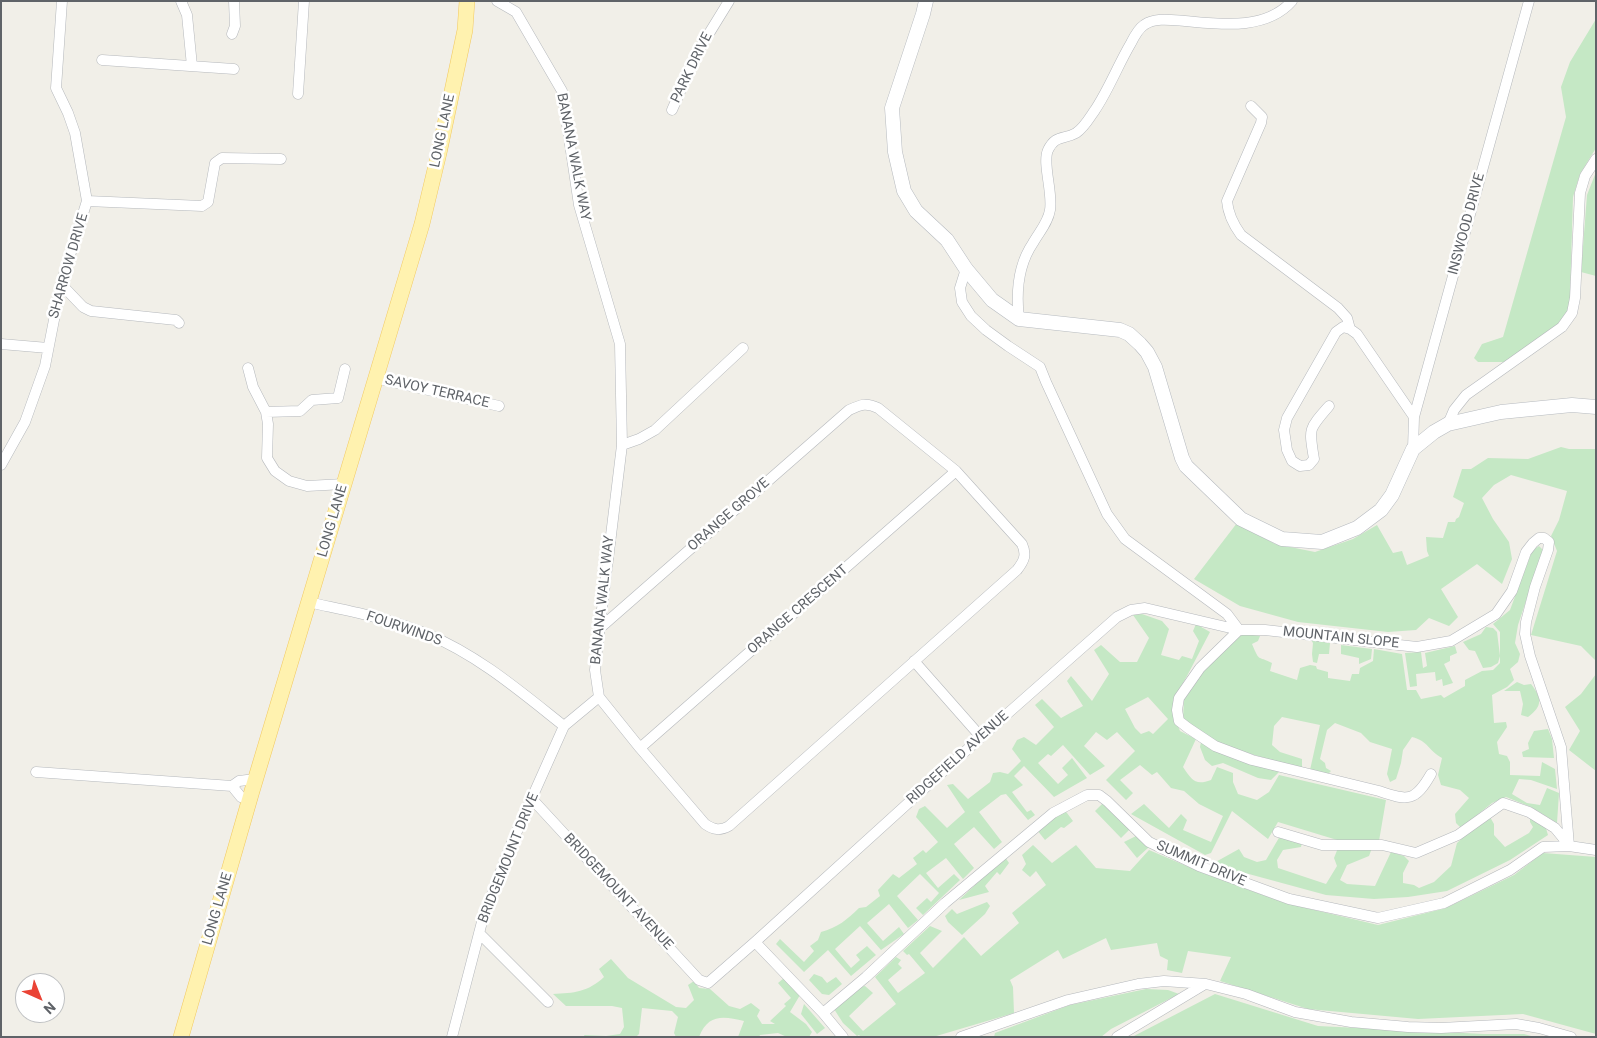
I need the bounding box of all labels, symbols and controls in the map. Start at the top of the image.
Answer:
street label: PARK DRIVE [668,30,716,106]
street label: BANANA WALK WAY [552,92,594,222]
street label: LONG LANE [427,93,459,169]
street label: INSWOOD DRIVE [1445,171,1489,277]
street label: SHARROW DRIVE [46,211,92,321]
street label: SAVOY TERRACE [383,372,491,412]
street label: ORANGE GROVE [685,475,773,555]
street label: LONG LANE [315,483,351,559]
street label: BANANA WALK WAY [588,535,618,665]
street label: ORANGE CRESCENT [744,562,852,658]
street label: FOURWINDS [364,608,444,650]
street label: MOUNTAIN SLOPE [1282,624,1400,652]
street label: RIDGEFIELD AVENUE [904,708,1012,808]
street label: BRIDGEMOUNT DRIVE [475,790,543,926]
street label: BRIDGEMOUNT AVENUE [560,830,676,954]
street label: SUMMIT DRIVE [1154,838,1248,890]
street label: LONG LANE [200,871,236,947]
north arrow [15,973,65,1023]
text: N [41,999,59,1017]

